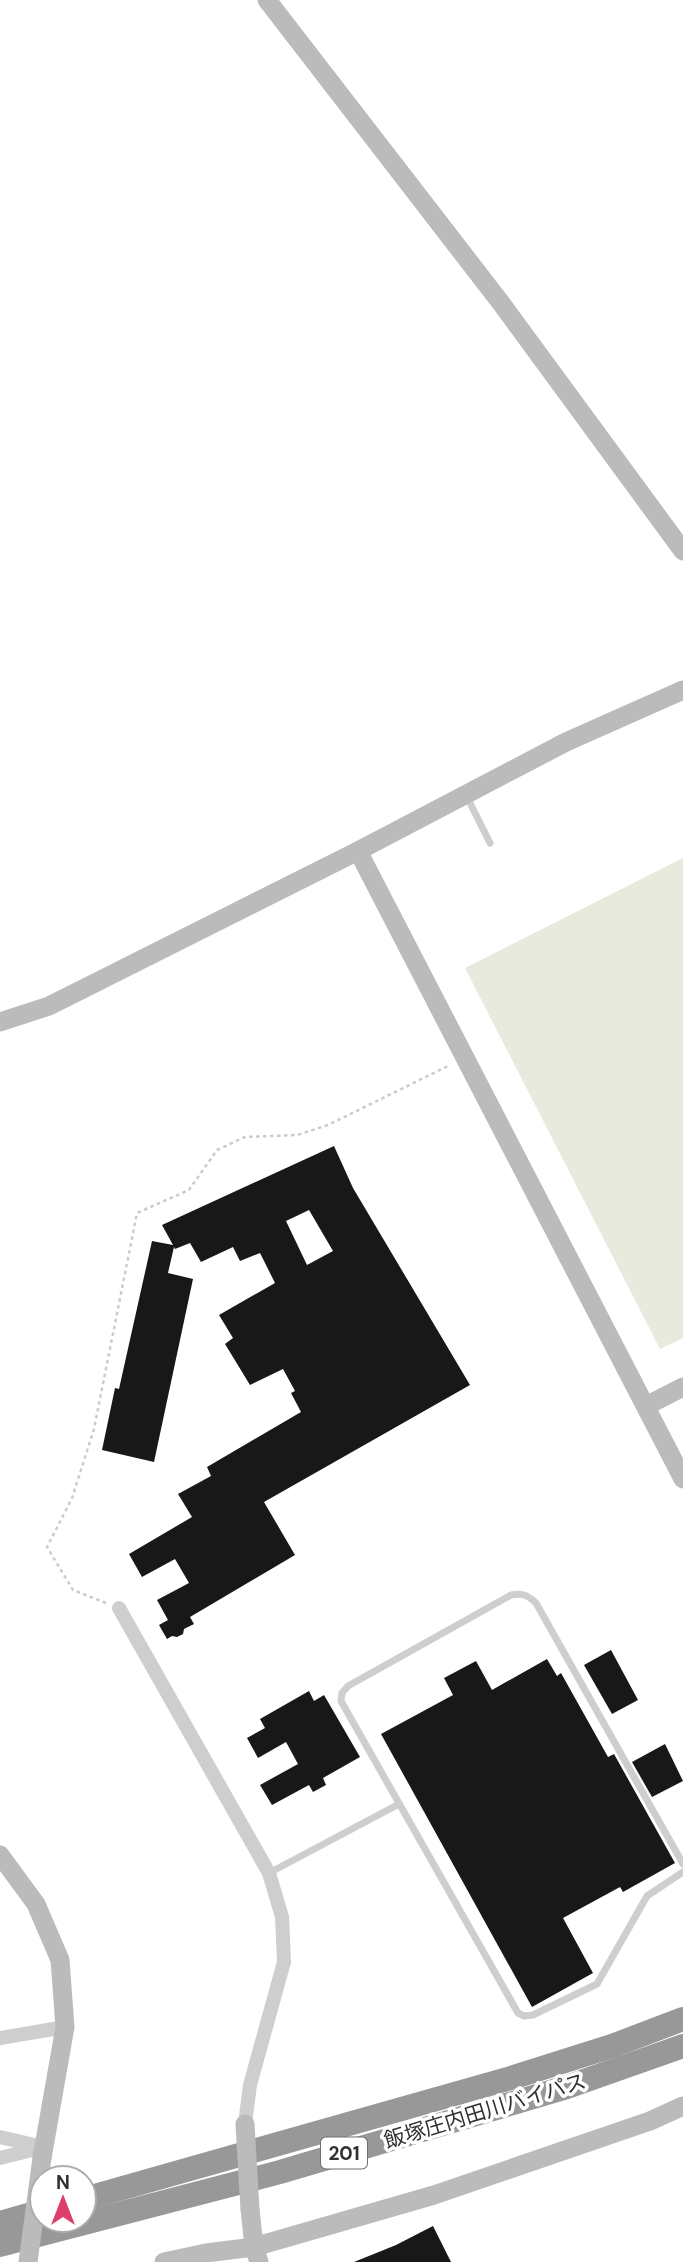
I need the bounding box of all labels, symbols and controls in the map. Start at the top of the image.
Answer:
street label: 飯塚庄内田川バイパス [381,2067,589,2155]
road number: 201 [321,2138,367,2168]
north arrow [28,2164,98,2234]
text: N [56,2170,70,2195]

